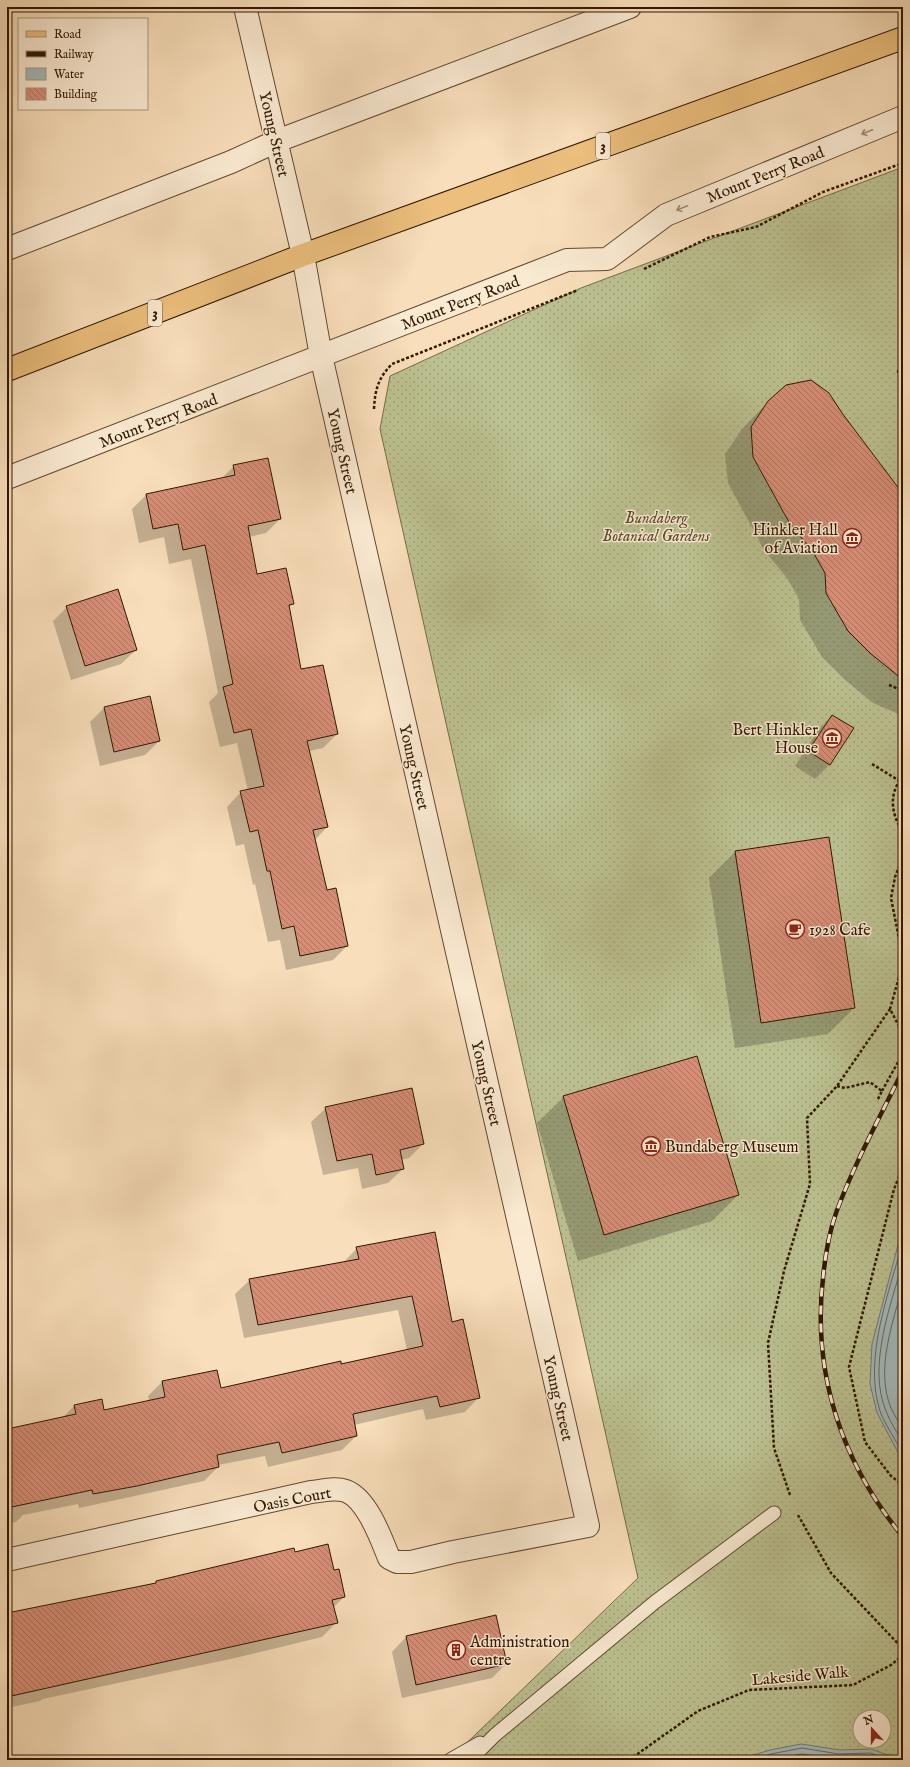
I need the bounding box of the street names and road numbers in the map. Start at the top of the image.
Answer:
street label: Young Street [253,90,293,180]
road number: 3 [596,133,610,159]
street label: Mount Perry Road [704,143,828,209]
street label: Mount Perry Road [399,272,523,336]
road number: 3 [148,300,162,326]
street label: Mount Perry Road [97,390,221,454]
street label: Young Street [321,407,361,497]
street label: Young Street [393,723,433,813]
street label: Young Street [465,1039,505,1129]
street label: Young Street [537,1354,577,1444]
street label: Oasis Court [252,1484,333,1518]
street label: Lakeside Walk [751,1663,850,1691]

